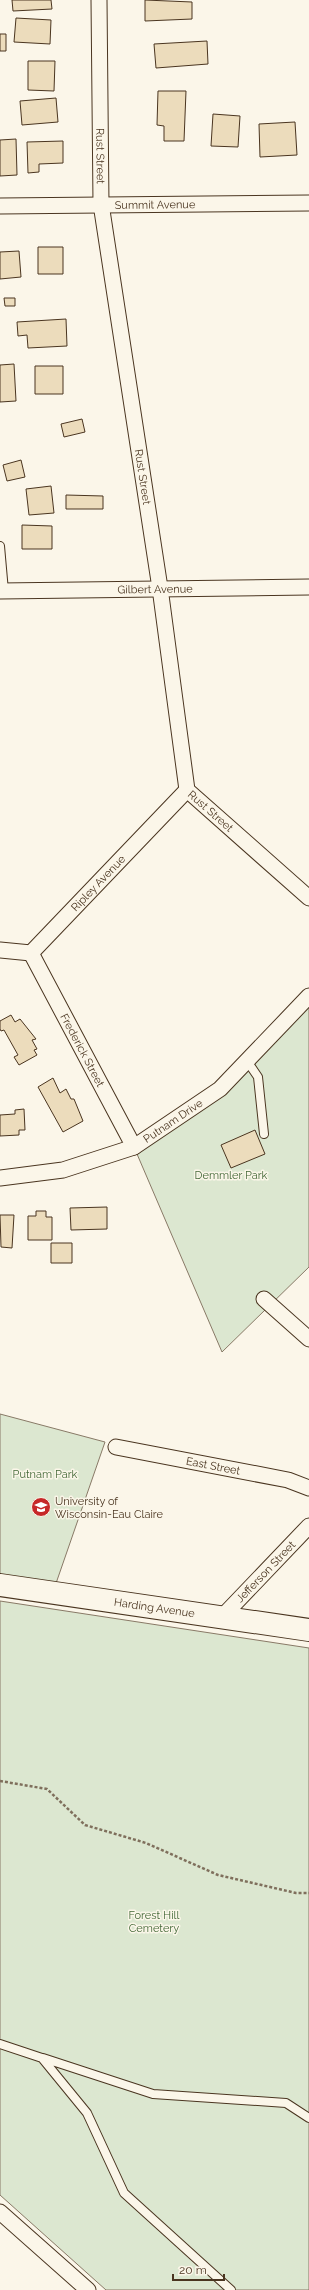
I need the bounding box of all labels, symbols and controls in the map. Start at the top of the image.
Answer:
street label: Rust Street [94,128,107,184]
street label: Summit Avenue [115,198,196,211]
street label: Rust Street [132,448,154,506]
street label: Gilbert Avenue [117,582,193,596]
street label: Rust Street [185,788,236,835]
street label: Ripley Avenue [68,852,128,914]
street label: Frederick Street [58,1011,107,1089]
street label: Putnam Drive [141,1096,205,1145]
park label: Demmler Park [195,1169,268,1182]
street label: East Street [185,1454,242,1477]
park label: Putnam Park [13,1468,78,1481]
place label: University of Wisconsin-Eau Claire [55,1495,164,1521]
school or university icon: University of Wisconsin-Eau Claire [30,1496,52,1518]
street label: Jefferson Street [233,1538,298,1605]
street label: Harding Avenue [113,1595,196,1620]
park label: Forest Hill Cemetery [128,1909,180,1935]
scale bar [173,2256,224,2282]
text: 20 m [179,2263,207,2277]

